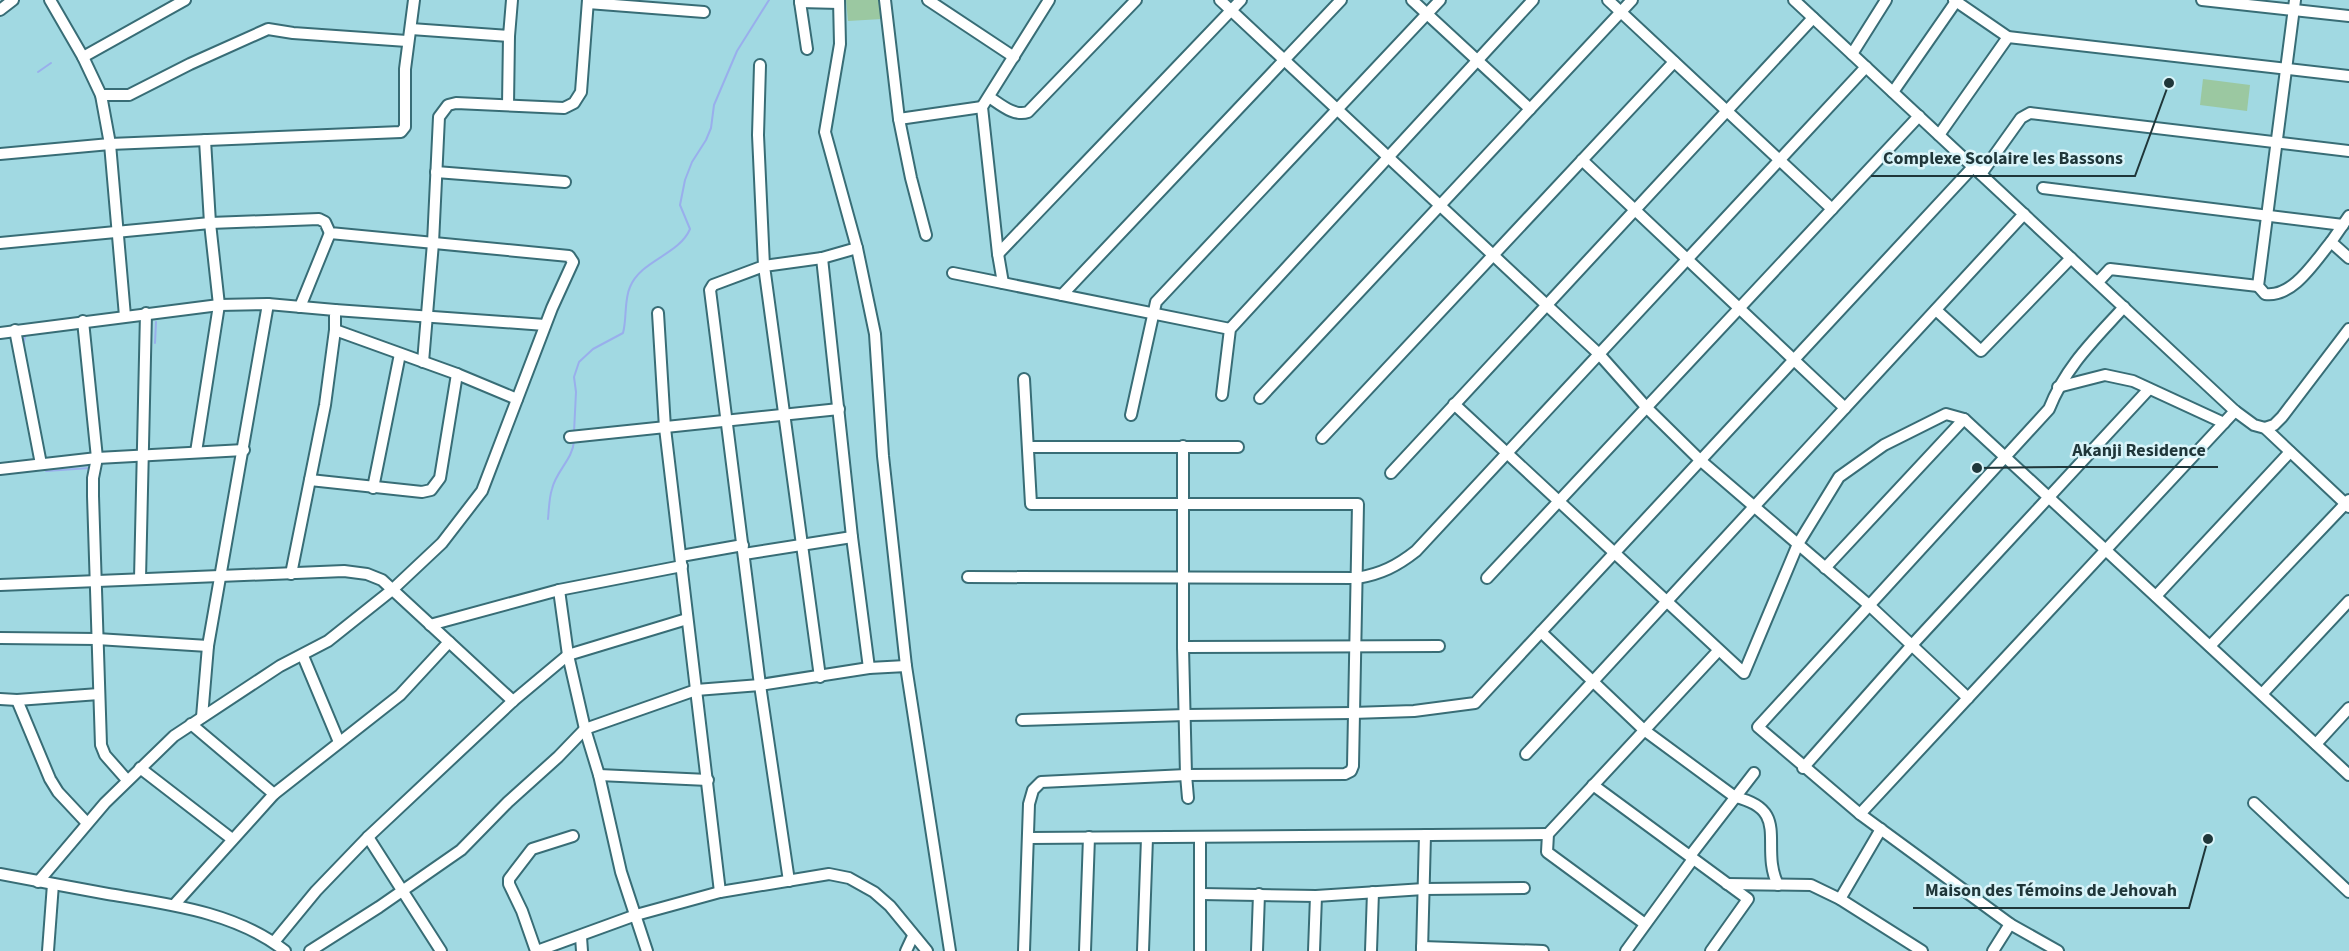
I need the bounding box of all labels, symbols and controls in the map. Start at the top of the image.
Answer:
callout: Complexe Scolaire les Bassons [1871,140,2135,176]
text: Complexe Scolaire les Bassons [1883,146,2123,171]
callout: Akanji Residence [2061,431,2218,467]
text: Akanji Residence [2071,438,2206,463]
callout: Maison des Témoins de Jehovah [1913,872,2189,908]
text: Maison des Témoins de Jehovah [1925,878,2177,903]

